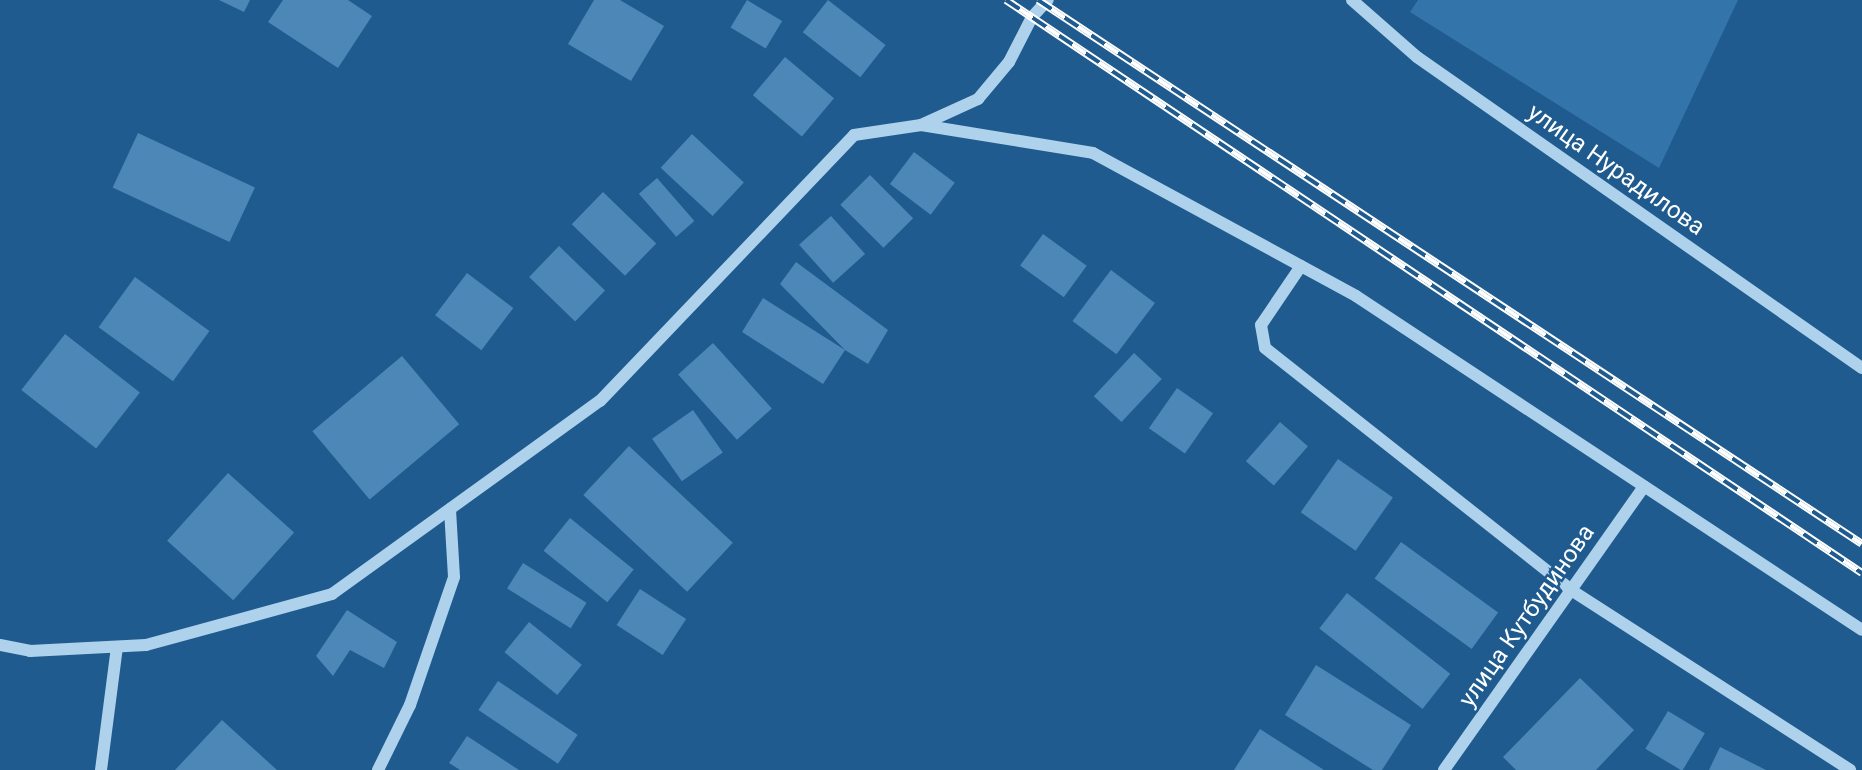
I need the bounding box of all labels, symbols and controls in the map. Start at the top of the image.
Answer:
street label: улица Нурадилова [1522,98,1710,242]
street label: улица Кутбудинова [1453,519,1601,713]

